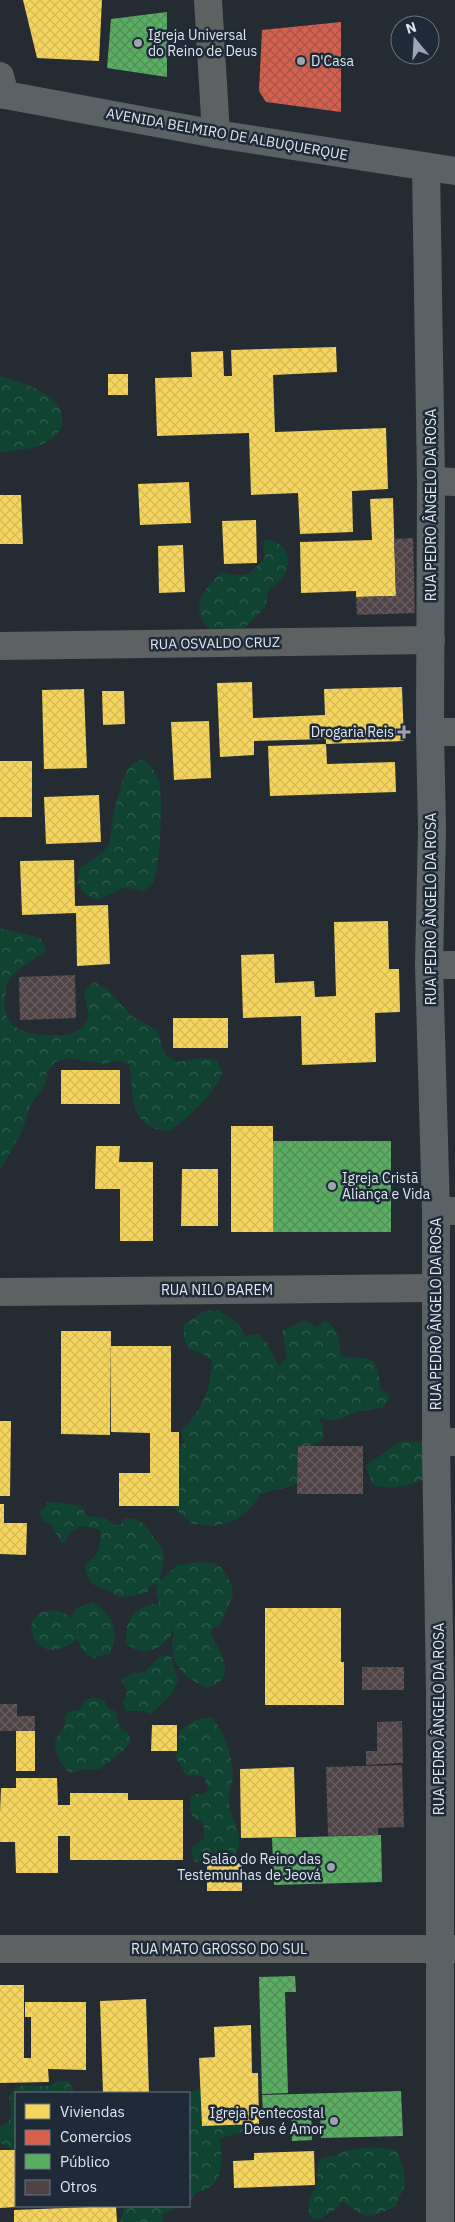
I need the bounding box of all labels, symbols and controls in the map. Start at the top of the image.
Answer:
north arrow [390,15,440,65]
text: N [403,18,419,38]
place label: Igreja Universal do Reino de Deus [148,26,257,60]
marker: Igreja Universal do Reino de Deus [132,37,144,49]
place label: D'Casa [311,52,354,70]
marker: D'Casa [295,55,307,67]
street label: AVENIDA BELMIRO DE ALBUQUERQUE [105,104,349,164]
street label: RUA PEDRO ÂNGELO DA ROSA [422,409,440,601]
street label: RUA OSVALDO CRUZ [150,633,280,653]
place label: Drogaria Reis [311,723,394,741]
marker: Drogaria Reis [398,726,410,738]
street label: RUA PEDRO ÂNGELO DA ROSA [422,813,440,1005]
place label: Igreja Cristã Aliança e Vida [342,1169,431,1203]
marker: Igreja Cristã Aliança e Vida [326,1180,338,1192]
street label: RUA PEDRO ÂNGELO DA ROSA [427,1218,445,1410]
street label: RUA NILO BAREM [161,1281,273,1299]
street label: RUA PEDRO ÂNGELO DA ROSA [430,1623,448,1815]
place label: Salão do Reino das Testemunhas de Jeová [177,1850,322,1884]
marker: Salão do Reino das Testemunhas de Jeová [325,1861,337,1873]
street label: RUA MATO GROSSO DO SUL [131,1940,307,1958]
legend [15,2092,190,2207]
text: Viviendas [60,2102,125,2121]
place label: Igreja Pentecostal Deus é Amor [210,2104,324,2138]
marker: Igreja Pentecostal Deus é Amor [328,2115,340,2127]
text: Comercios [60,2127,131,2146]
text: Público [60,2152,110,2171]
text: Otros [60,2177,97,2196]

